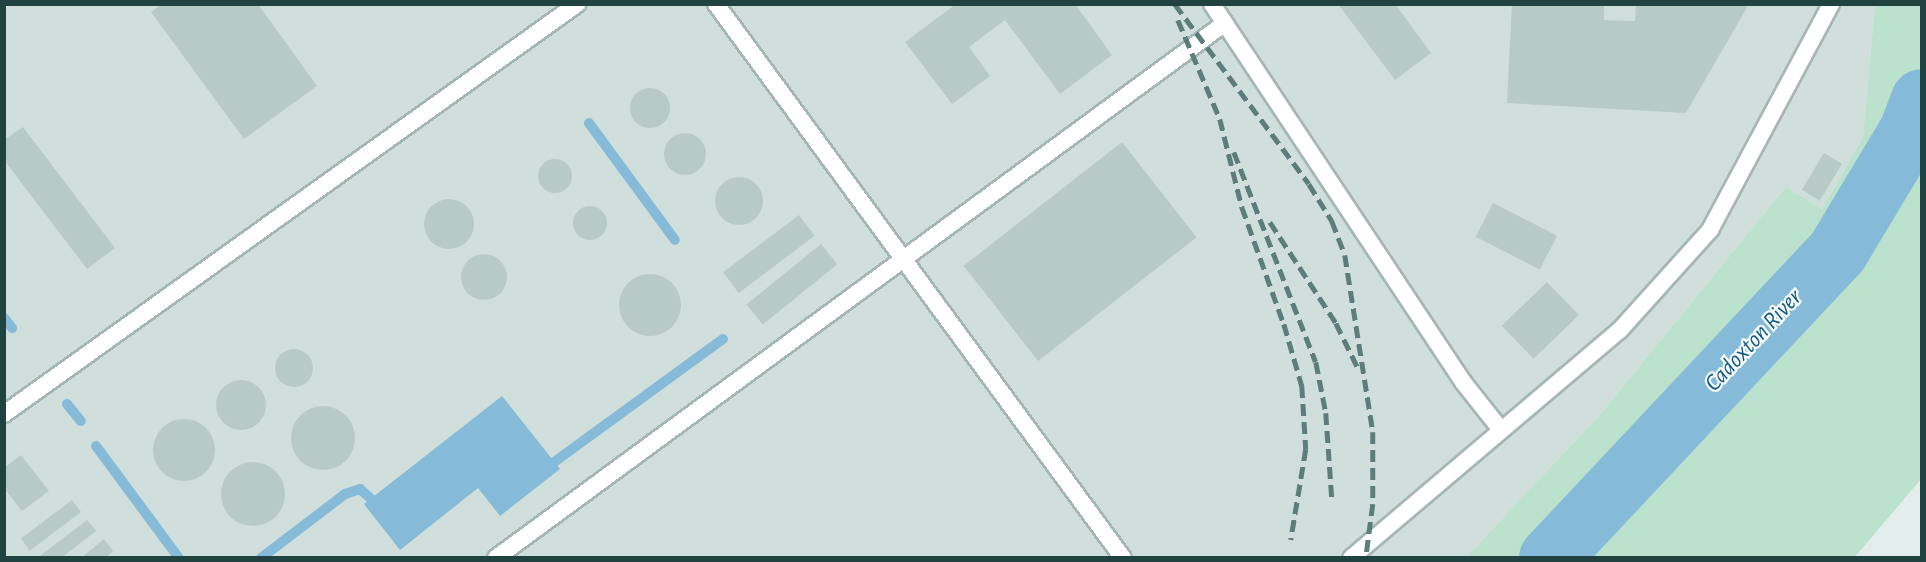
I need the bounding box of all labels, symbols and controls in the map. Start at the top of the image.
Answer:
water label: Cadoxton River [1699,284,1809,398]

